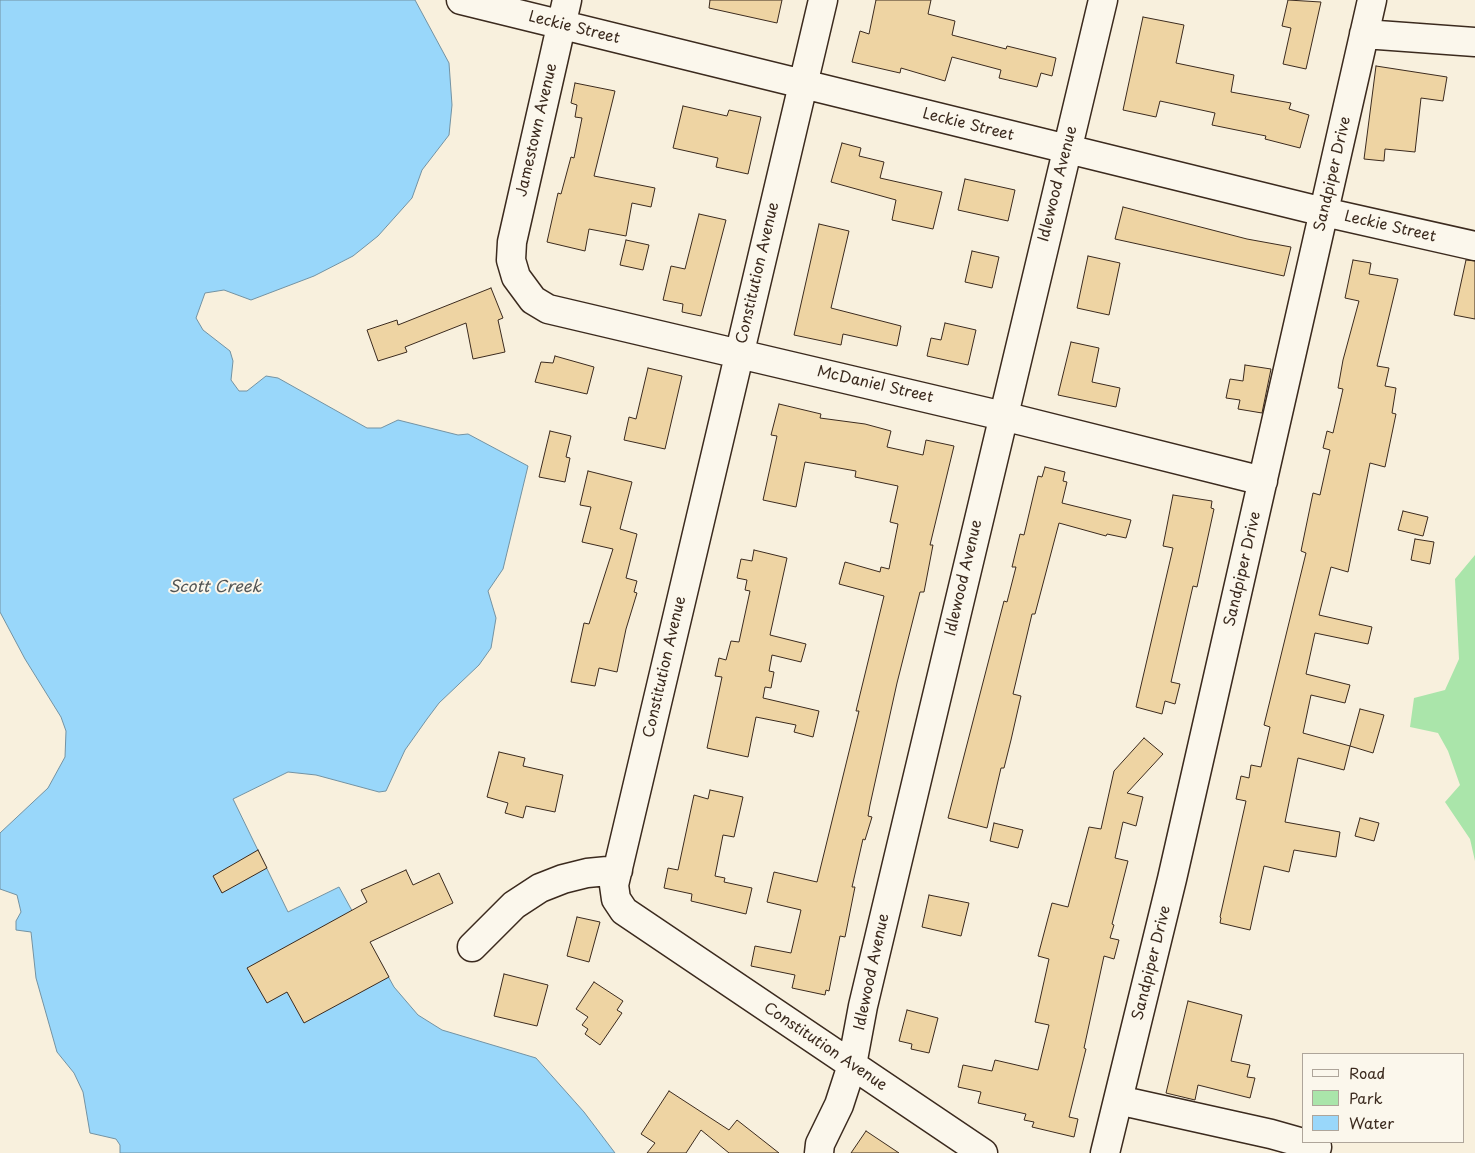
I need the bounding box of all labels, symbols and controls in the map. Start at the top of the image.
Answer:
street label: Leckie Street [526,8,622,48]
street label: Jamestown Avenue [513,61,561,199]
street label: Leckie Street [920,105,1016,145]
street label: Sandpiper Drive [1311,115,1355,233]
street label: Idlewood Avenue [1035,124,1081,244]
street label: Constitution Avenue [733,200,783,346]
street label: Leckie Street [1342,208,1438,246]
street label: McDaniel Street [815,363,935,407]
street label: Sandpiper Drive [1221,510,1265,628]
street label: Idlewood Avenue [942,518,986,638]
water label: Scott Creek [169,578,261,598]
street label: Constitution Avenue [640,594,690,740]
street label: Sandpiper Drive [1129,904,1175,1022]
street label: Idlewood Avenue [851,912,893,1032]
street label: Constitution Avenue [760,999,890,1095]
legend [1302,1053,1465,1143]
text: Road [1349,1061,1385,1084]
text: Park [1349,1086,1383,1109]
text: Water [1349,1111,1394,1134]

